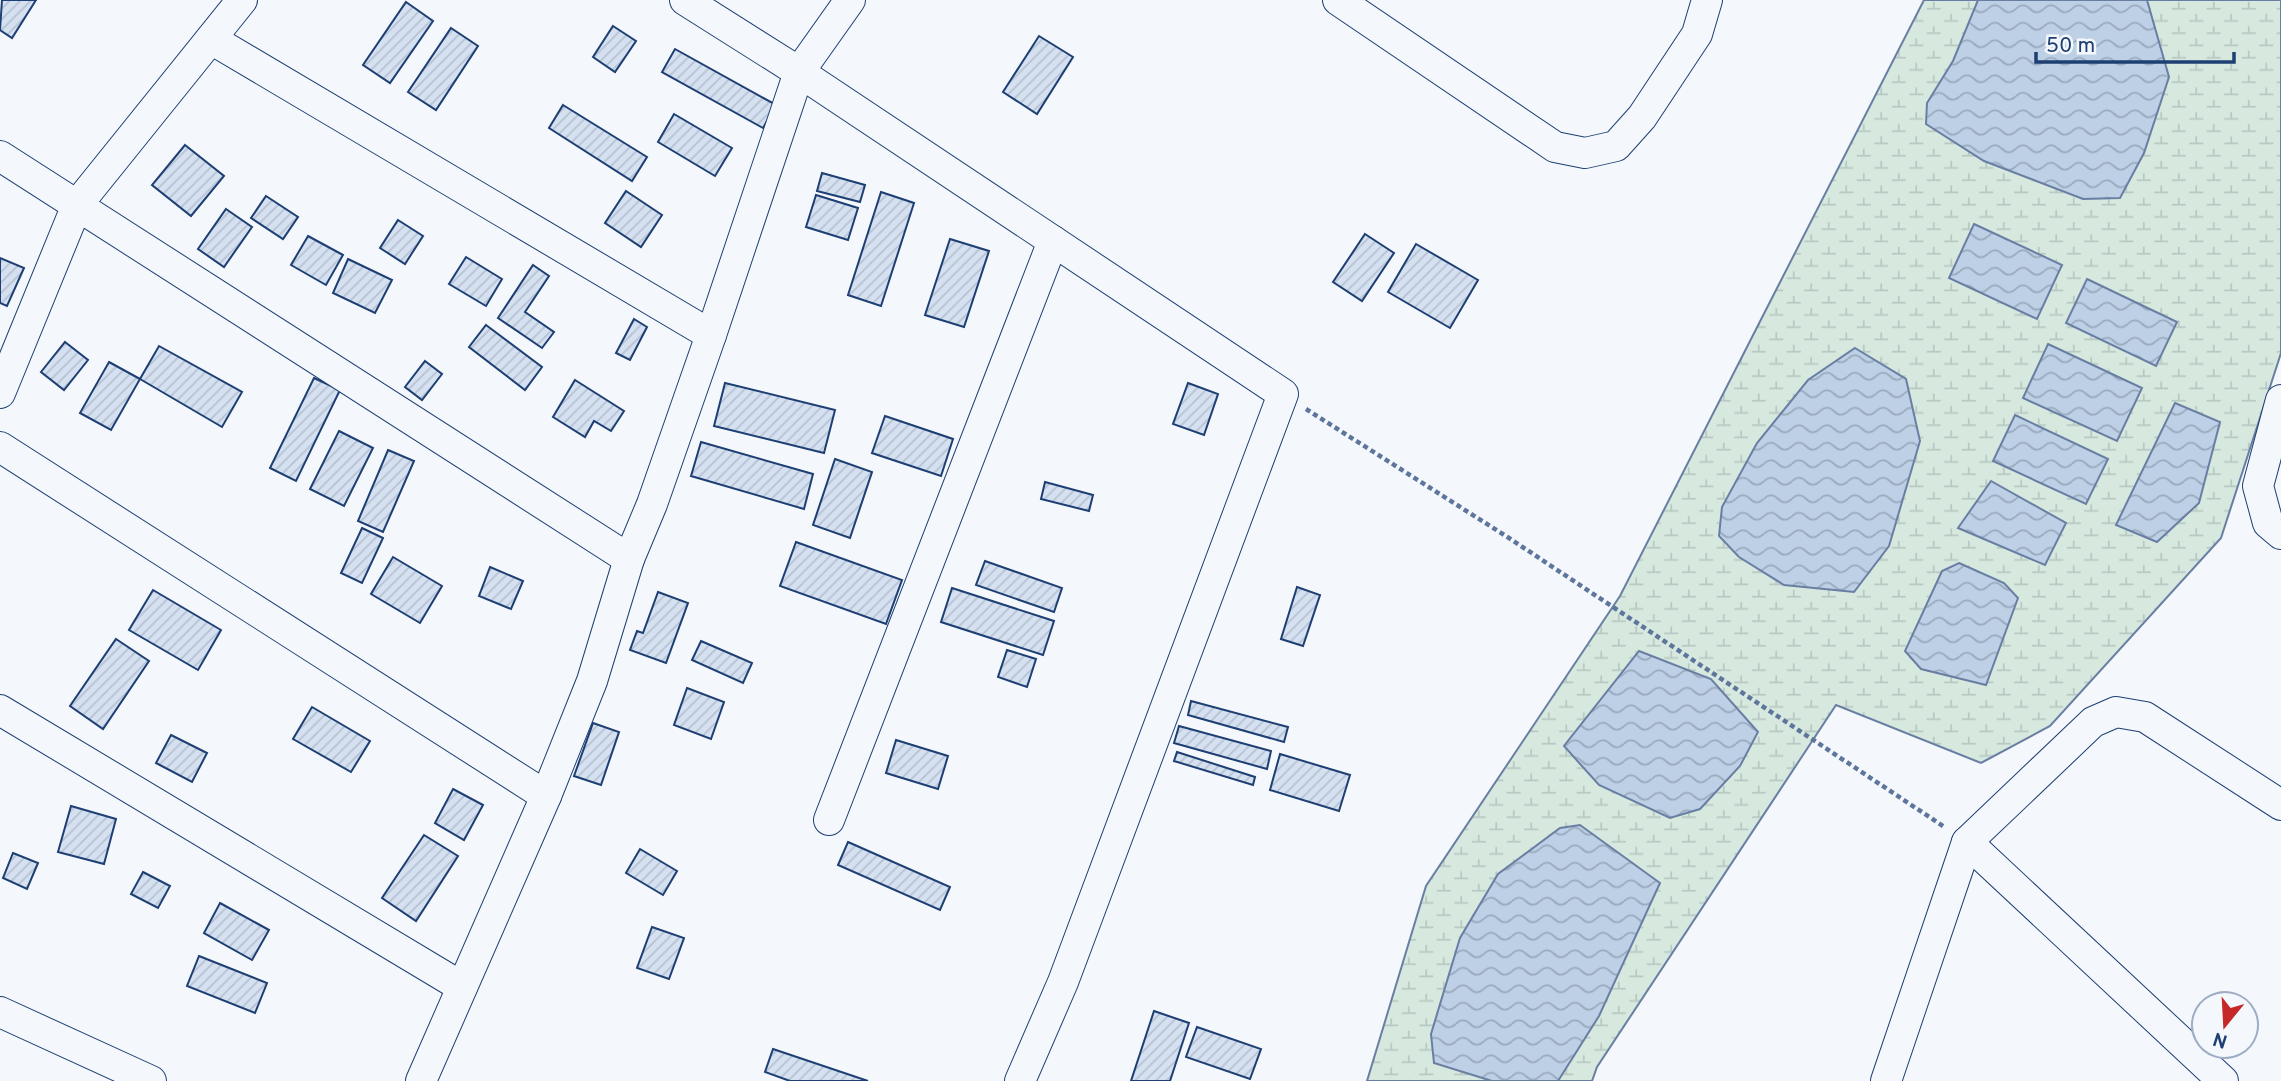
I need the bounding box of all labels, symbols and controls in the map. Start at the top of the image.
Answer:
scale bar [2036,21,2234,65]
text: 50 m [2046,33,2095,60]
north arrow [2190,990,2260,1060]
text: N [2210,1026,2231,1053]

